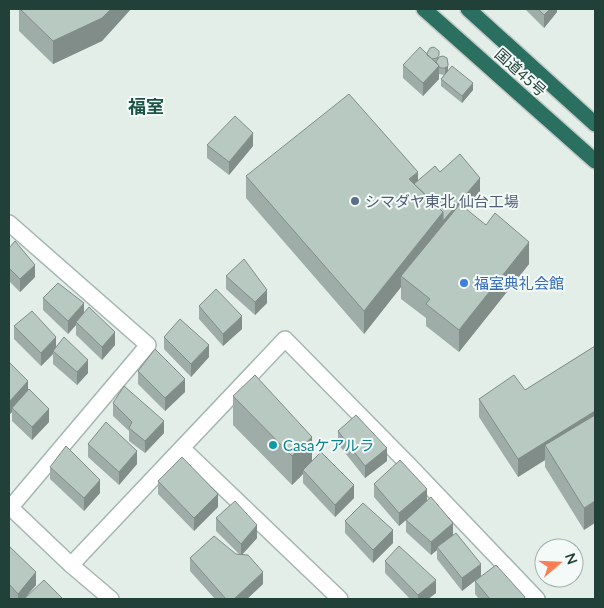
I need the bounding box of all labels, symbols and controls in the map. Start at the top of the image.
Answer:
street label: 国道45号 [492,44,550,100]
district label: 福室 [128,95,164,117]
place label: シマダヤ東北 仙台工場 [365,192,519,210]
marker: シマダヤ東北 仙台工場 [349,195,361,207]
place label: 福室典礼会館 [474,274,564,292]
marker: 福室典礼会館 [458,277,470,289]
place label: Casaケアルラ [283,436,374,454]
marker: Casaケアルラ [267,439,279,451]
north arrow [534,538,584,588]
text: N [562,551,582,566]

